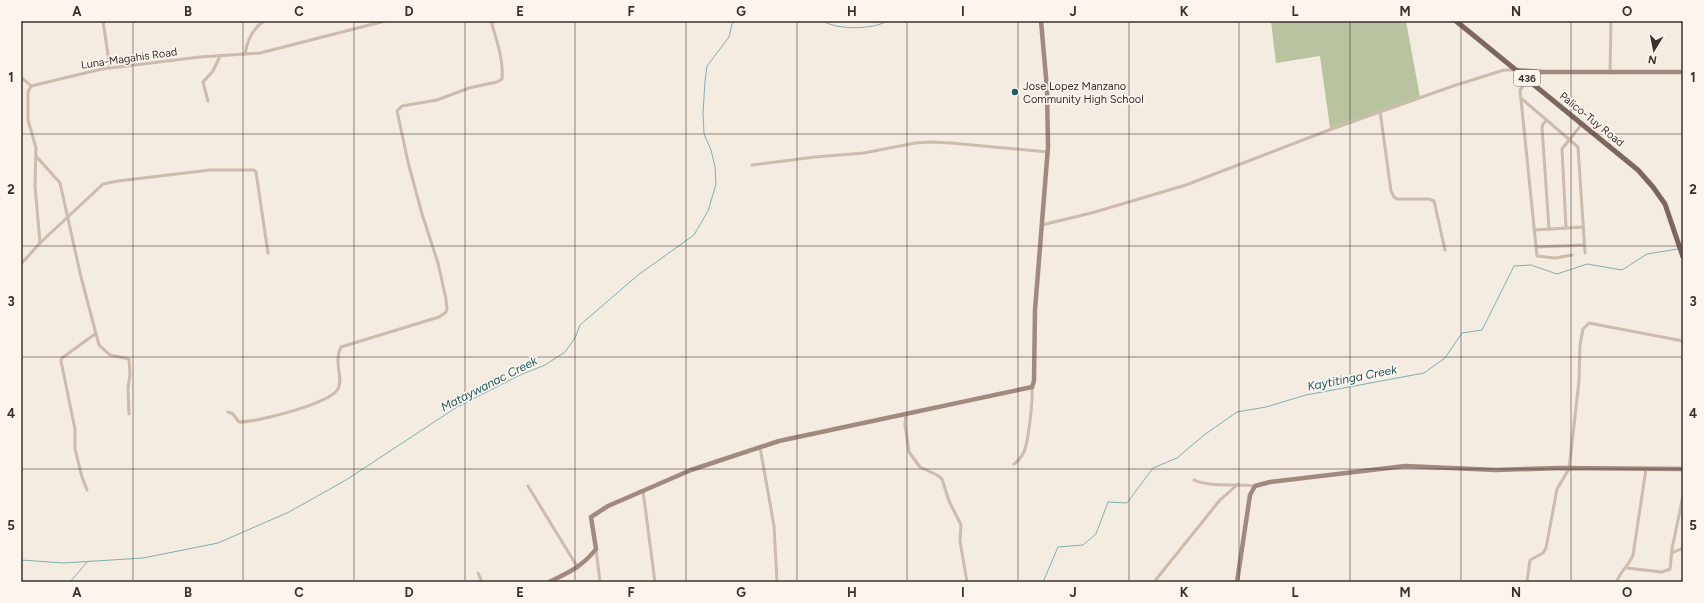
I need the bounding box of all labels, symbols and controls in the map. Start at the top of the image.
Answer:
text: A [72,4,82,19]
text: B [184,4,192,19]
text: C [294,4,304,19]
text: D [404,4,414,19]
text: E [516,4,524,19]
text: F [627,4,635,19]
text: G [736,4,746,19]
text: H [847,4,857,19]
text: I [961,4,965,19]
text: J [1069,4,1077,19]
text: K [1180,4,1189,19]
text: L [1292,4,1299,19]
text: M [1399,4,1411,19]
text: N [1511,4,1521,19]
text: O [1622,4,1632,19]
north arrow [1634,30,1674,70]
street label: Luna-Magahis Road [80,45,178,72]
text: N [1647,52,1658,66]
text: 1 [8,70,14,85]
road number: 436 [1514,70,1540,86]
text: 1 [1690,70,1696,85]
place label: Jose Lopez Manzano Community High School [1023,80,1144,106]
marker: Jose Lopez Manzano Community High School [1010,87,1020,97]
street label: Palico-Tuy Road [1557,89,1627,149]
text: 2 [7,182,15,197]
text: 2 [1689,182,1697,197]
text: 3 [7,294,15,309]
text: 3 [1689,294,1697,309]
water label: Mataywanac Creek [438,353,541,414]
water label: Kaytitinga Creek [1306,362,1399,394]
text: 4 [7,406,15,421]
text: 4 [1689,406,1697,421]
text: 5 [7,518,15,533]
text: 5 [1689,518,1697,533]
text: A [72,585,82,600]
text: B [184,585,192,600]
text: C [294,585,304,600]
text: D [404,585,414,600]
text: E [516,585,524,600]
text: F [627,585,635,600]
text: G [736,585,746,600]
text: H [847,585,857,600]
text: I [961,585,965,600]
text: J [1069,585,1077,600]
text: K [1180,585,1189,600]
text: L [1292,585,1299,600]
text: M [1399,585,1411,600]
text: N [1511,585,1521,600]
text: O [1622,585,1632,600]

